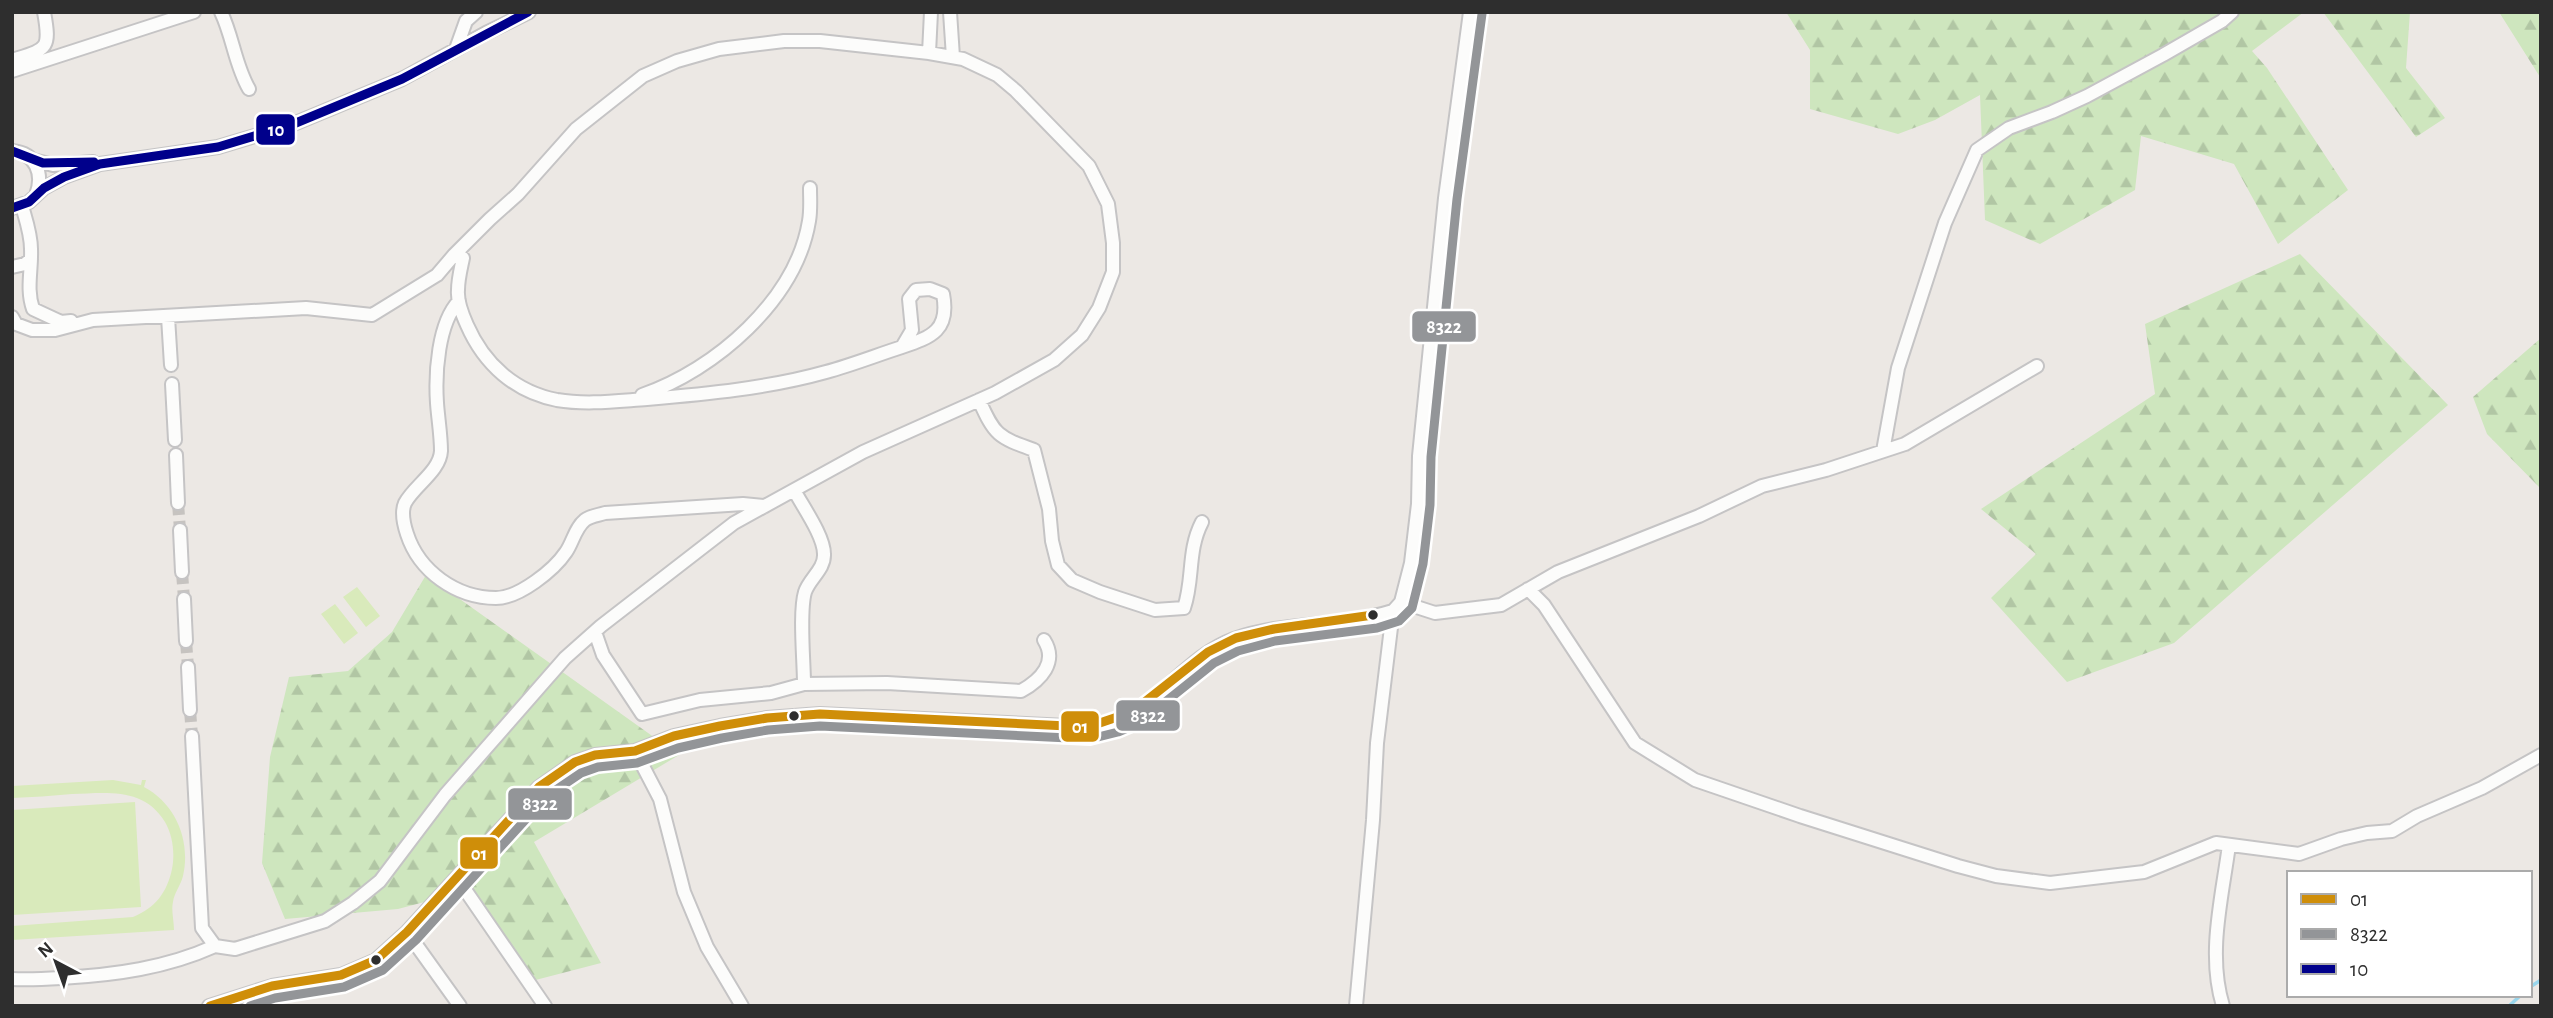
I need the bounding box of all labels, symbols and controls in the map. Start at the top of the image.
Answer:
line badge: 10 [255,113,296,146]
text: 10 [268,121,284,140]
line badge: 8322 [1411,310,1477,343]
text: 8322 [1426,318,1462,337]
unlabelled marker [1366,608,1380,622]
line badge: 8322 [1115,699,1181,732]
text: 8322 [1130,707,1166,726]
unlabelled marker [787,709,801,723]
line badge: 01 [1060,710,1100,743]
text: 01 [1072,718,1088,737]
line badge: 8322 [507,787,573,821]
text: 8322 [522,795,558,814]
line badge: 01 [459,836,499,870]
text: 01 [471,845,487,864]
legend [2287,871,2532,997]
text: 01 [2350,889,2368,910]
text: 8322 [2350,924,2388,945]
north arrow [21,927,91,997]
text: N [35,939,57,962]
unlabelled marker [369,953,383,967]
text: 10 [2350,959,2368,980]

